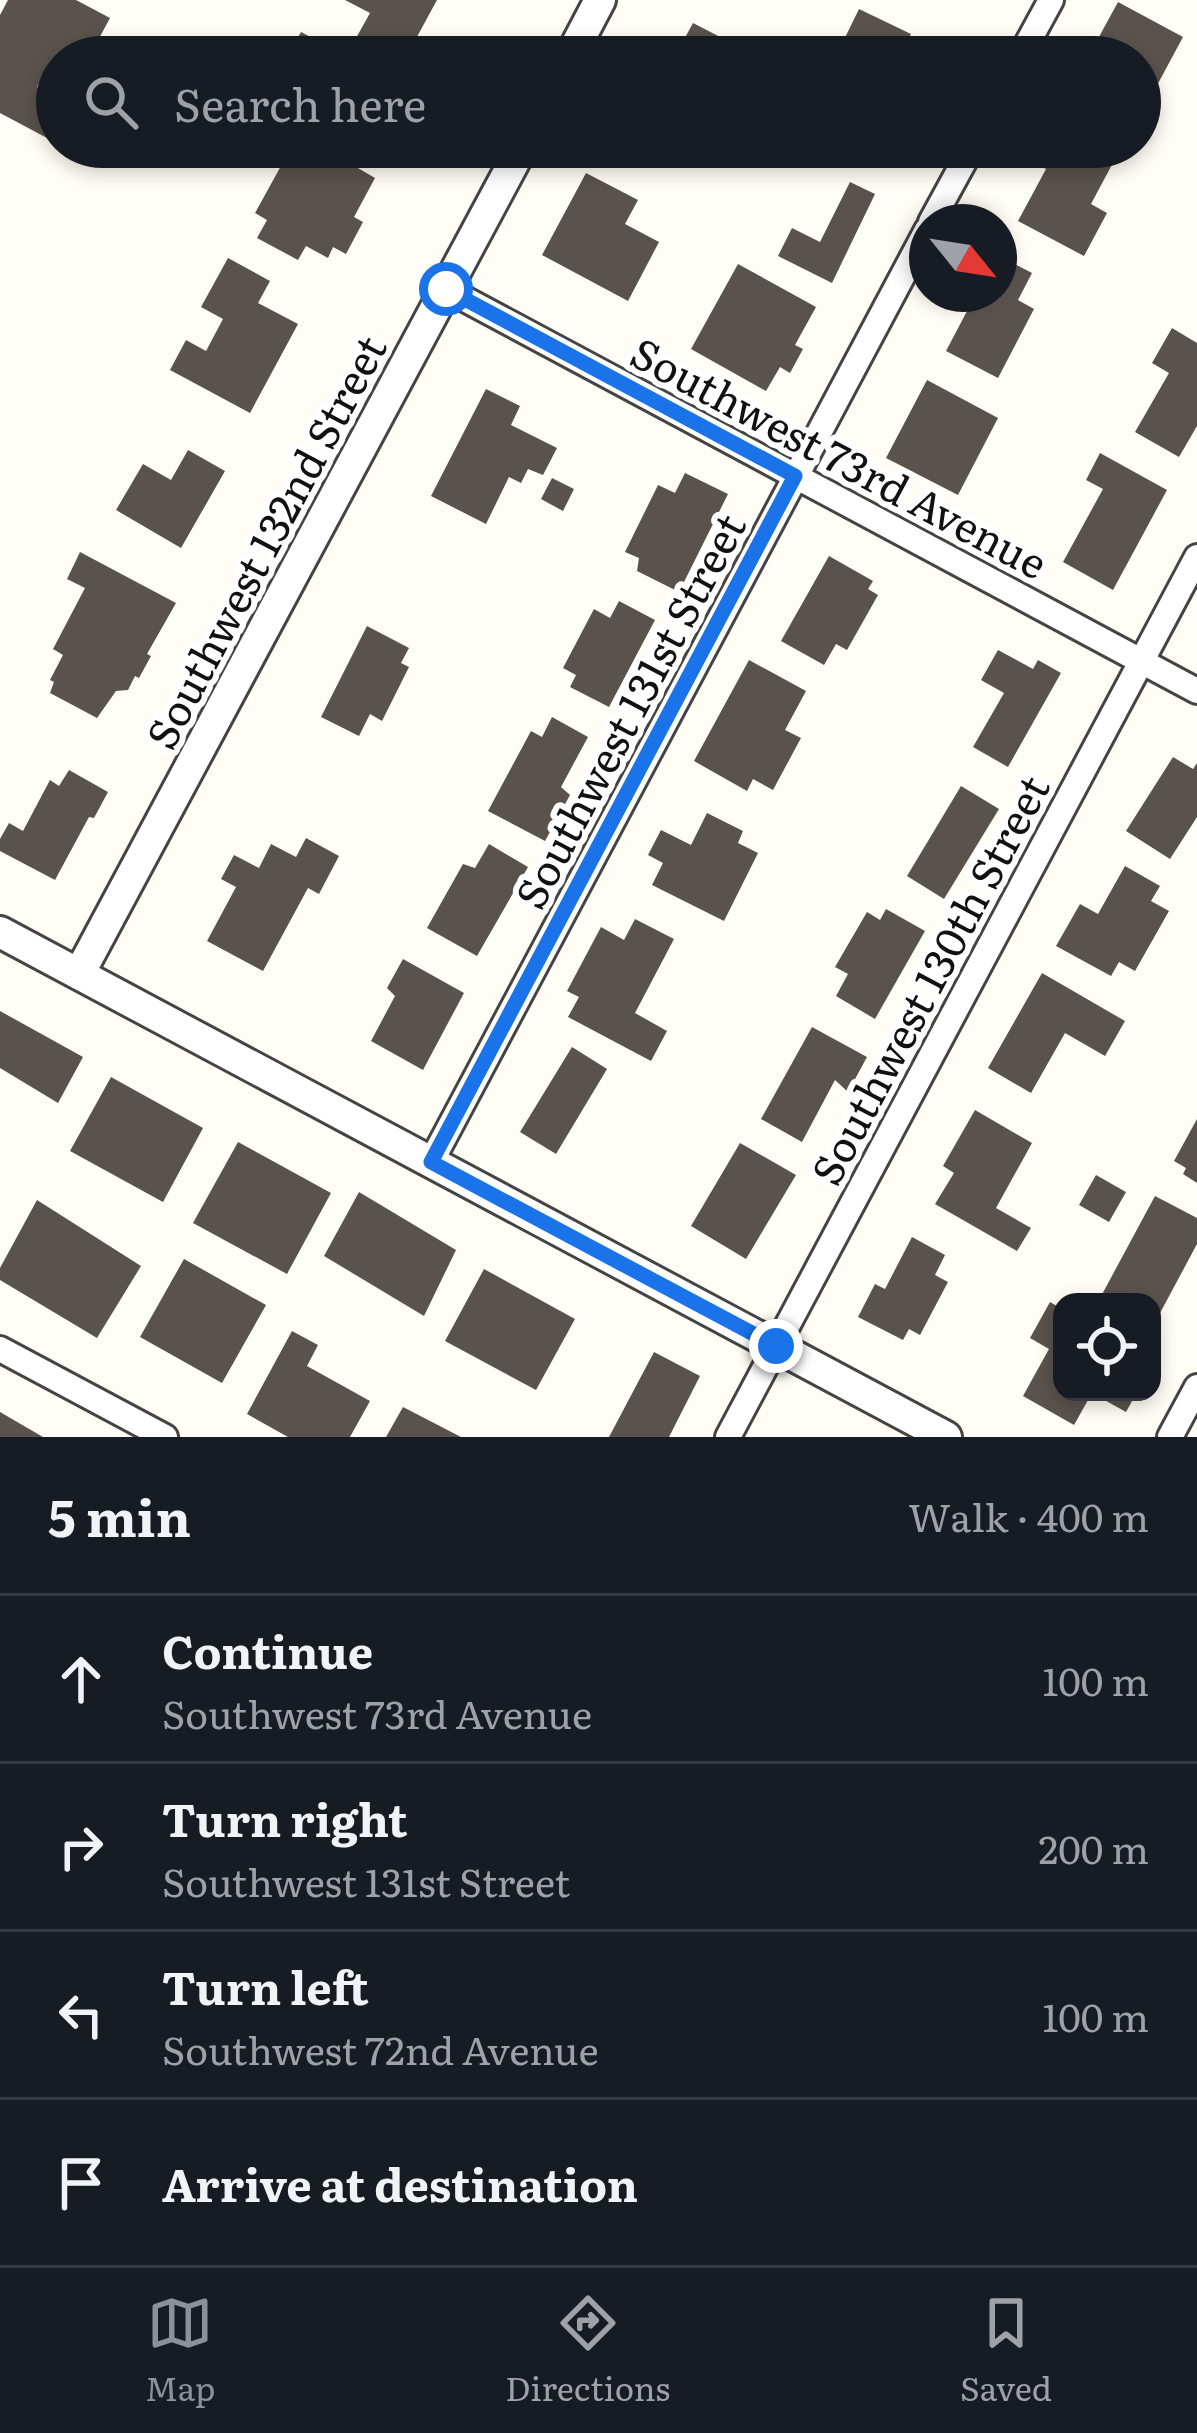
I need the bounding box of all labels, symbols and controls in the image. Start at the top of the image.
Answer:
search box [36,36,1161,168]
icon: search [78,69,144,135]
text: Search here [174,69,426,136]
north arrow [909,204,1017,312]
route start [419,262,473,316]
street label: Southwest 73rd Avenue [621,320,1059,592]
street label: Southwest 132nd Street [129,323,399,759]
street label: Southwest 131st Street [497,501,759,919]
street label: Southwest 130th Street [794,763,1062,1195]
map controls [1053,1293,1161,1401]
button: locate [1053,1293,1161,1401]
route end [749,1319,803,1373]
text: 5 min [48,1477,191,1553]
text: Walk · 400 m [908,1486,1149,1544]
text: Continue [162,1616,373,1683]
icon: ahead [48,1646,114,1712]
text: 100 m [1042,1650,1149,1708]
text: Southwest 73rd Avenue [162,1683,592,1741]
text: Turn right [162,1784,408,1851]
icon: right [48,1814,114,1880]
text: 200 m [1039,1818,1149,1876]
text: Southwest 131st Street [162,1851,570,1909]
text: Turn left [162,1952,369,2019]
icon: left [48,1982,114,2048]
text: 100 m [1042,1986,1149,2044]
text: Southwest 72nd Avenue [162,2019,599,2077]
text: Arrive at destination [162,2149,638,2216]
icon: arrive [48,2150,114,2216]
tab: Map [145,2290,215,2411]
tab: Directions [505,2290,670,2411]
tab: Saved [960,2290,1052,2411]

